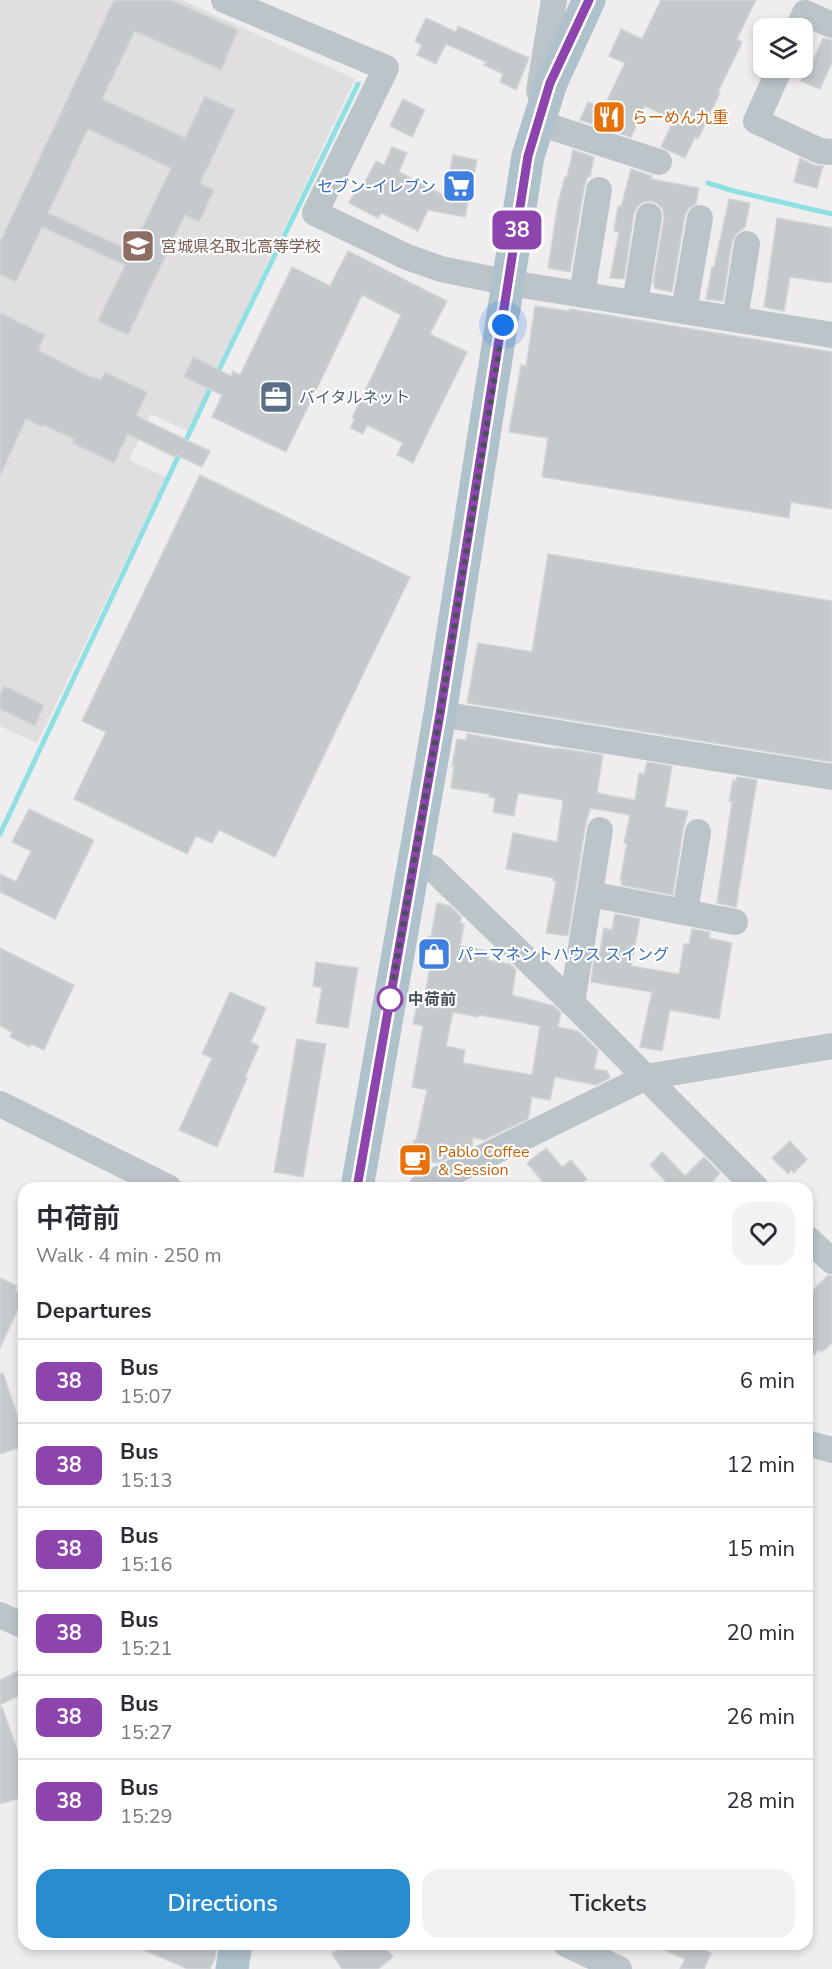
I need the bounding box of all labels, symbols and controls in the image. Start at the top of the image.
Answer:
map controls [753,18,813,78]
button: layers [753,18,813,78]
restaurant icon: らーめん九重 [591,99,627,135]
place label: らーめん九重 [632,107,728,129]
supermarket icon: セブン-イレブン [441,168,477,204]
place label: セブン-イレブン [317,176,436,198]
line badge: 38 [490,210,544,250]
text: 38 [504,216,530,244]
school or university icon: 宮城県名取北高等学校 [120,228,156,264]
place label: 宮城県名取北高等学校 [161,236,321,258]
your location [488,310,518,340]
office icon: バイタルネット [258,379,294,415]
place label: バイタルネット [299,387,410,409]
shop icon: パーマネントハウス スイング [416,936,452,972]
place label: パーマネントハウス スイング [457,944,669,966]
marker: 中荷前 [377,986,403,1012]
place label: 中荷前 [408,989,456,1011]
place label: Pablo Coffee & Session [438,1141,529,1181]
cafe icon: Pablo Coffee & Session [397,1142,433,1178]
text: 中荷前 [36,1200,120,1238]
button: heart [732,1202,795,1265]
text: Walk · 4 min · 250 m [36,1242,222,1269]
text: Departures [36,1296,151,1326]
text: Bus [120,1353,159,1383]
text: 6 min [740,1366,795,1396]
text: 38 [56,1367,82,1395]
text: 15:07 [120,1383,173,1410]
text: Bus [120,1437,159,1467]
text: 12 min [727,1450,795,1480]
text: 38 [56,1451,82,1479]
text: 15:13 [120,1467,173,1494]
text: Bus [120,1521,159,1551]
text: 15 min [727,1534,795,1564]
text: 38 [56,1535,82,1563]
text: 15:16 [120,1551,173,1578]
text: Bus [120,1605,159,1635]
text: 20 min [727,1618,795,1648]
text: 38 [56,1619,82,1647]
text: 15:21 [120,1635,173,1662]
text: Bus [120,1689,159,1719]
text: 26 min [727,1702,795,1732]
text: 38 [56,1703,82,1731]
text: 15:27 [120,1719,173,1746]
text: Bus [120,1773,159,1803]
text: 28 min [727,1786,795,1816]
text: 38 [56,1787,82,1815]
text: 15:29 [120,1803,173,1830]
button: Directions [36,1869,410,1938]
button: Tickets [422,1869,795,1938]

